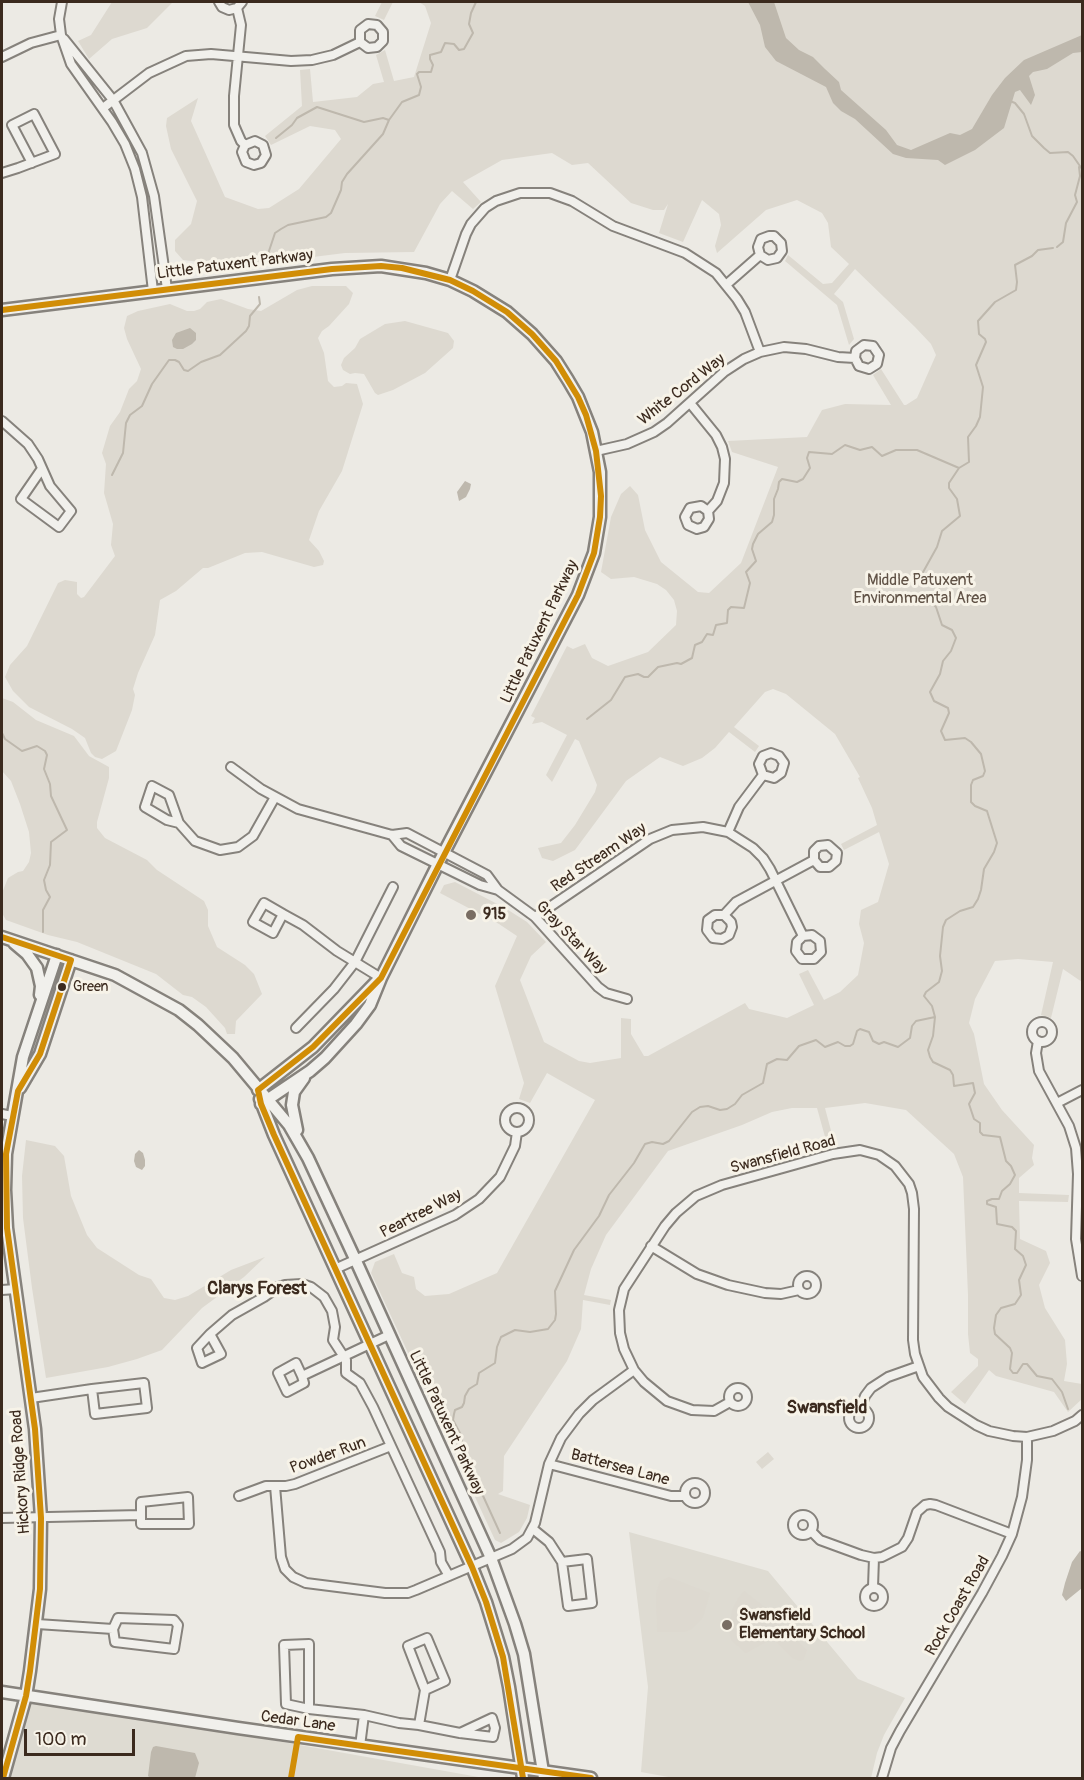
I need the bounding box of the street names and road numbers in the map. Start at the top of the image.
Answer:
street label: Little Patuxent Parkway [156,246,314,284]
street label: White Cord Way [635,350,729,430]
street label: Little Patuxent Parkway [497,557,583,707]
street label: Red Stream Way [548,819,650,897]
street label: Gray Star Way [531,897,611,979]
street label: Swansfield Road [728,1132,838,1178]
street label: Peartree Way [377,1185,465,1243]
street label: Little Patuxent Parkway [404,1348,488,1498]
street label: Hickory Ridge Road [7,1409,35,1535]
street label: Powder Run [287,1433,369,1479]
street label: Battersea Lane [569,1446,671,1490]
street label: Rock Coast Road [922,1553,994,1659]
street label: Cedar Lane [259,1707,337,1737]

